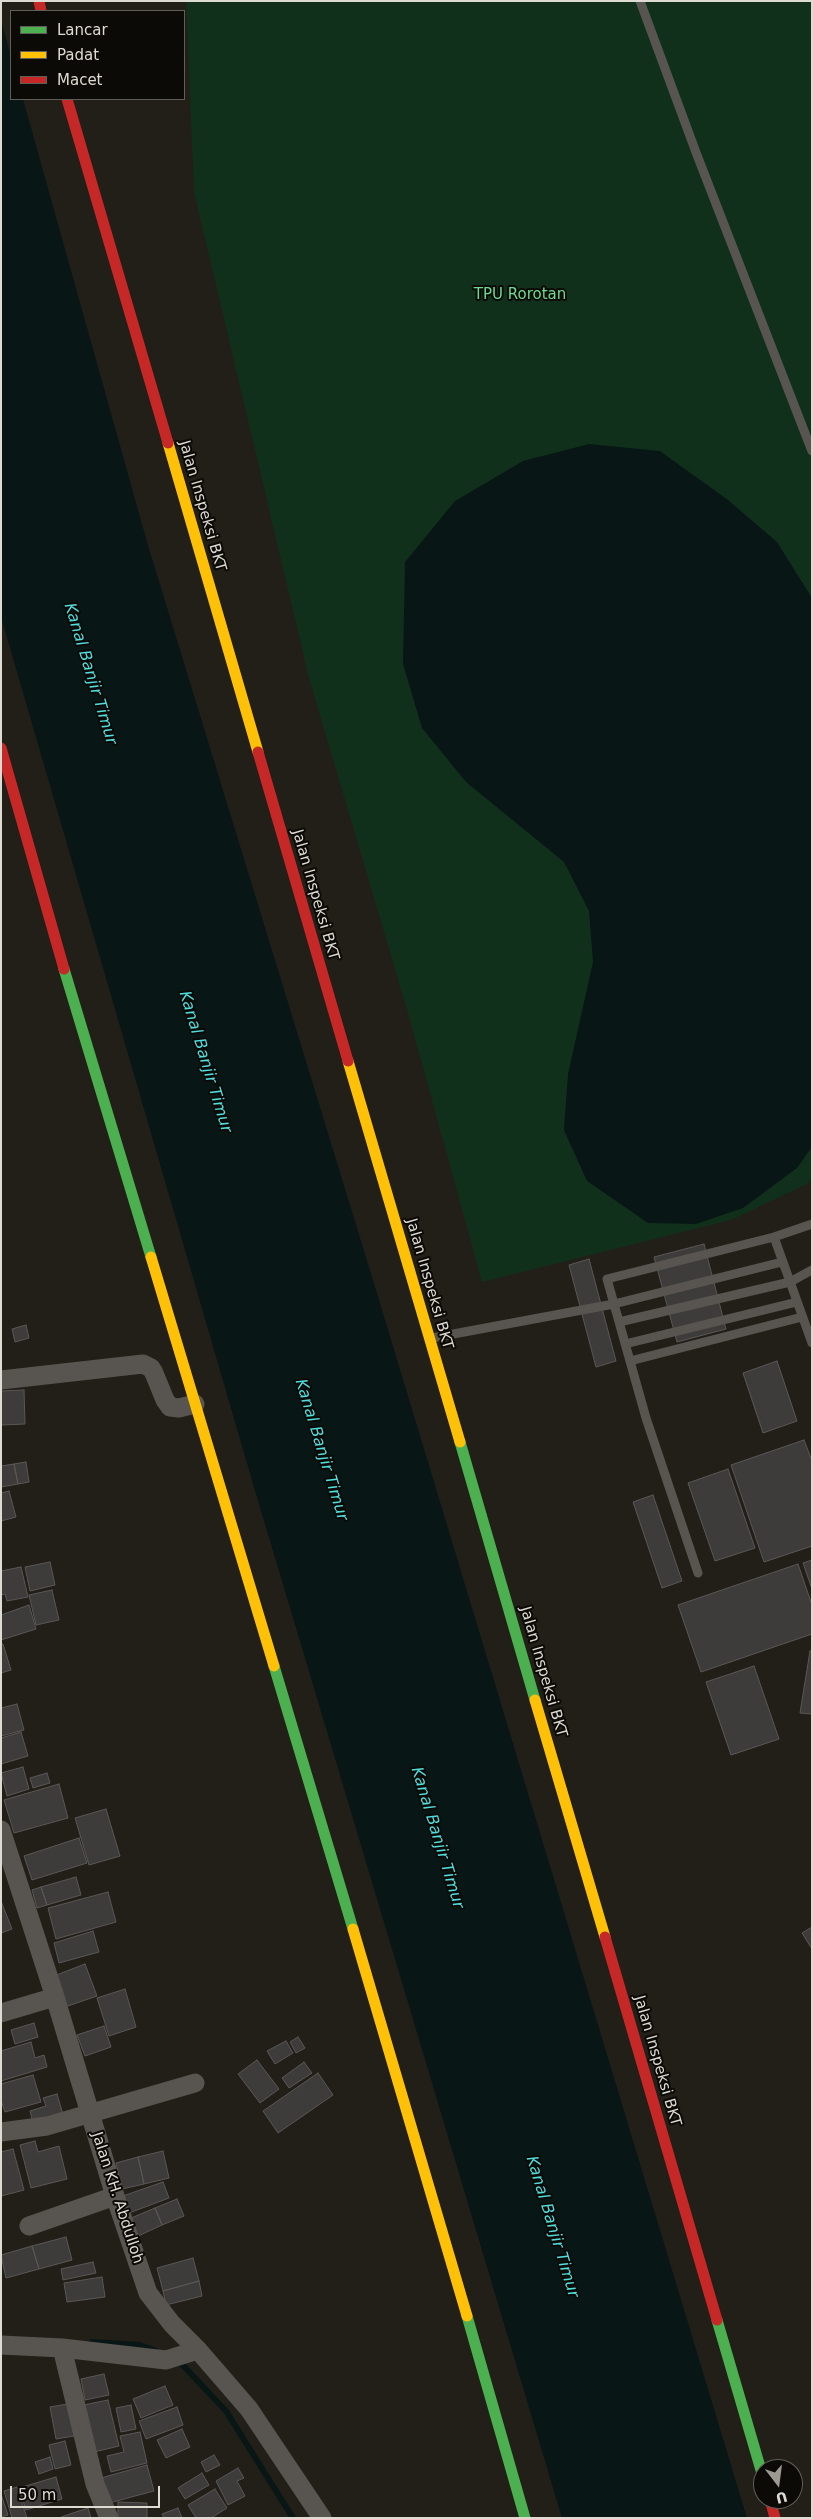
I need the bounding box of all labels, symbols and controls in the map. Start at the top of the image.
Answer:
legend [10,10,185,100]
text: Lancar [57,21,108,39]
text: Padat [57,46,99,64]
text: Macet [57,71,103,89]
park label: TPU Rorotan [474,286,566,304]
street label: Jalan Inspeksi BKT [175,438,229,574]
water label: Kanal Banjir Timur [59,601,121,747]
street label: Jalan Inspeksi BKT [288,827,342,963]
water label: Kanal Banjir Timur [174,989,236,1135]
street label: Jalan Inspeksi BKT [402,1216,456,1352]
water label: Kanal Banjir Timur [290,1377,352,1523]
street label: Jalan Inspeksi BKT [516,1604,570,1740]
water label: Kanal Banjir Timur [406,1765,468,1911]
street label: Jalan Inspeksi BKT [630,1993,684,2129]
street label: Jalan KH. Abdulloh [87,2130,147,2266]
water label: Kanal Banjir Timur [521,2154,583,2300]
north arrow [753,2459,803,2509]
scale bar [12,2476,162,2508]
text: 50 m [18,2486,56,2504]
text: U [774,2488,789,2507]

